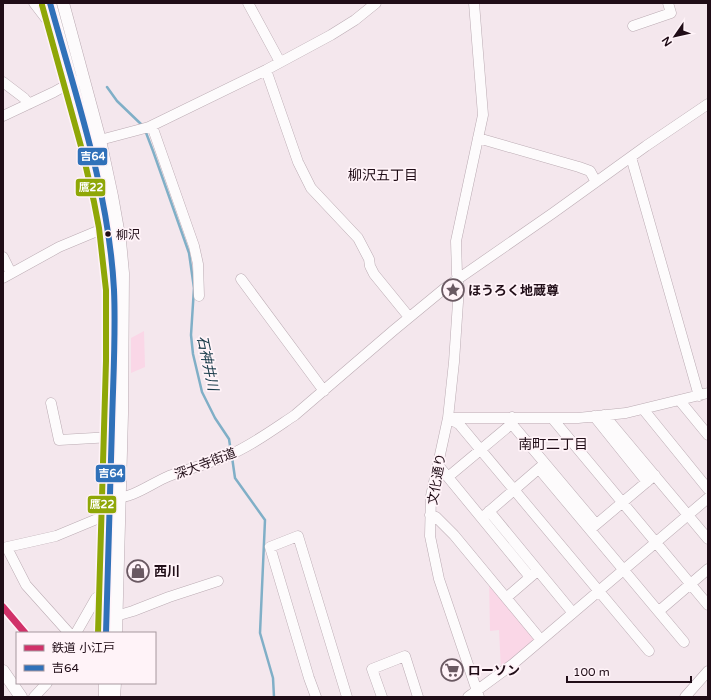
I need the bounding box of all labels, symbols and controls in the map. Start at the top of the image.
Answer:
north arrow [655,16,695,56]
text: N [659,34,675,49]
line badge: 吉64 [77,147,108,166]
text: 吉64 [81,150,105,163]
district label: 柳沢五丁目 [348,167,418,184]
line badge: 鷹22 [75,178,106,197]
text: 鷹22 [79,181,103,194]
place label: 柳沢 [116,228,140,242]
marker: 柳沢 [103,229,113,239]
place icon: ほうろく地蔵尊 [440,277,466,303]
place label: ほうろく地蔵尊 [468,283,559,299]
water label: 石神井川 [193,334,222,394]
district label: 南町二丁目 [518,436,588,453]
street label: 深大寺街道 [172,445,239,483]
street label: 文化通り [425,452,449,506]
line badge: 吉64 [95,464,126,483]
text: 吉64 [99,467,123,480]
line badge: 鷹22 [87,495,117,514]
text: 鷹22 [90,498,114,511]
shop icon: 西川 [125,558,151,584]
place label: 西川 [154,564,180,580]
legend [16,632,156,684]
text: 鉄道 小江戸 [52,641,115,655]
supermarket icon: ローソン [439,657,465,683]
scale bar [567,658,691,684]
text: 吉64 [52,661,80,675]
place label: ローソン [468,663,520,679]
text: 100 m [573,665,610,679]

